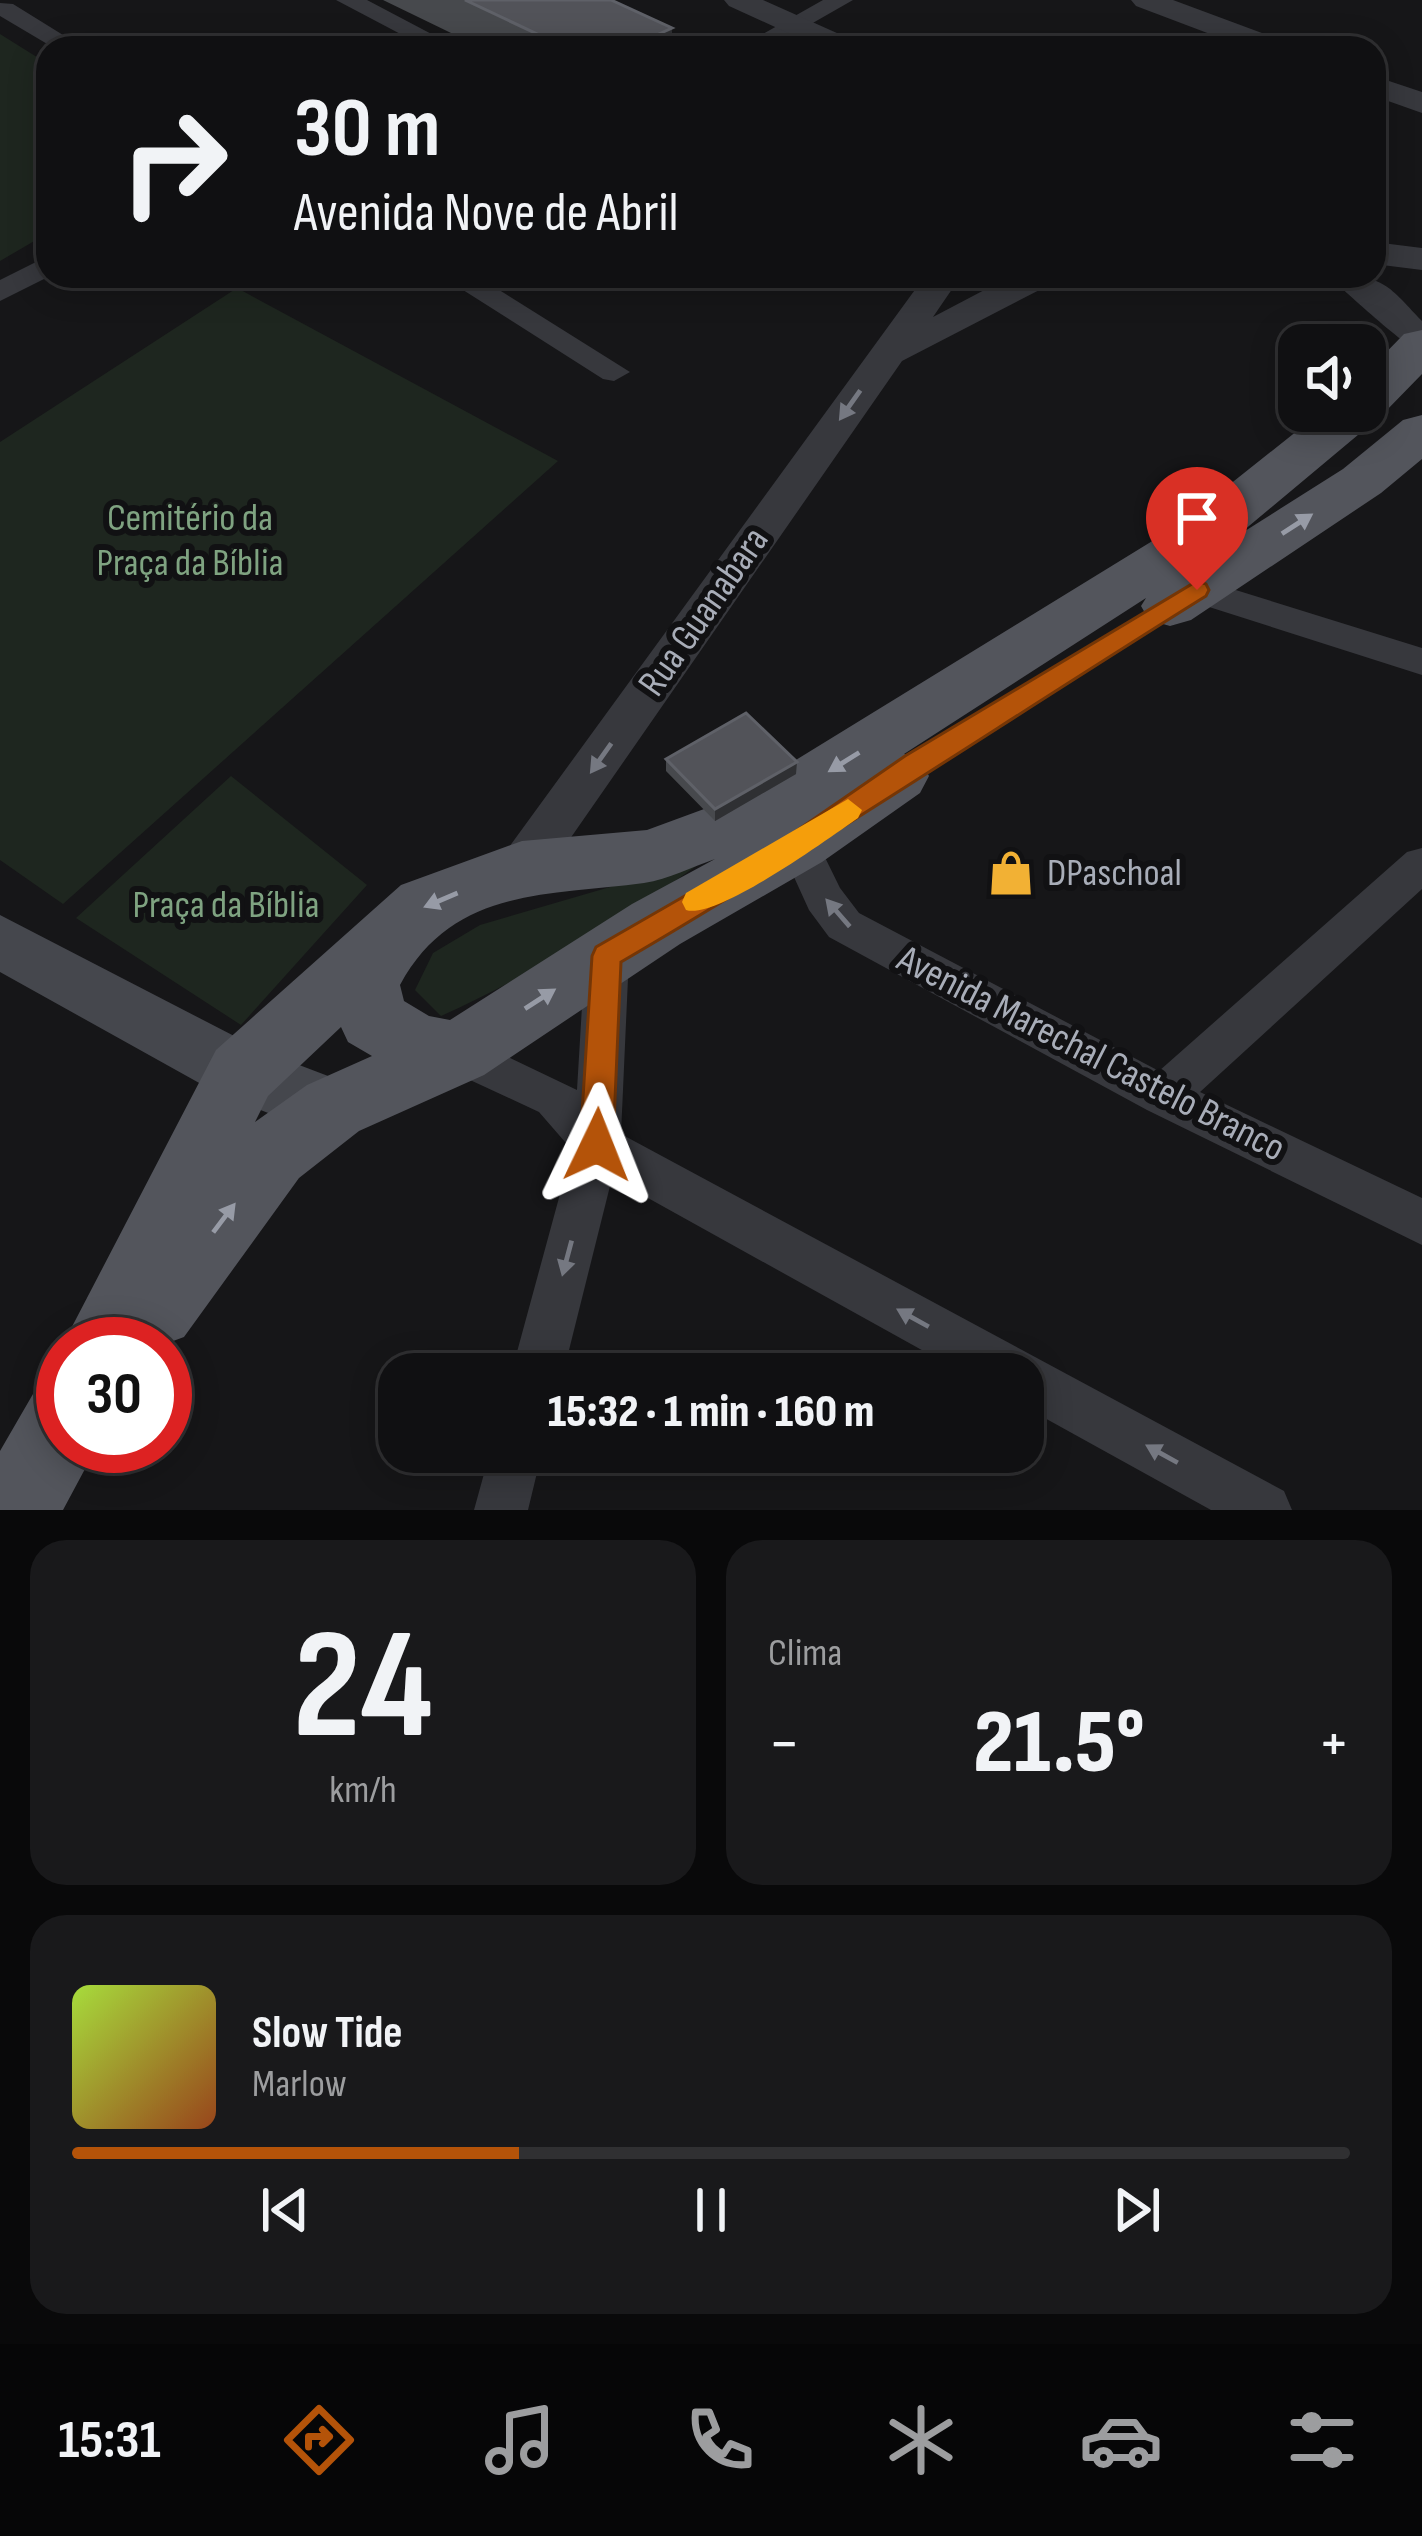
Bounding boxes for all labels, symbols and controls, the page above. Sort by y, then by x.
text: 30 m [294,79,440,180]
icon: right [96,84,252,240]
text: Avenida Nove de Abril [294,181,679,246]
map controls [1278,324,1386,432]
button: sound [1278,324,1386,432]
one-way arrow [839,389,863,421]
pin [1146,467,1248,590]
icon: arrive [1164,485,1230,551]
park label: Cemitério da Praça da Bíblia [97,495,283,587]
one-way arrow [1280,514,1313,536]
street label: Rua Guanabara [629,519,779,705]
one-way arrow [590,741,613,774]
one-way arrow [827,751,861,772]
shop icon: DPaschoal [986,848,1036,898]
place label: DPaschoal [1047,850,1182,897]
park label: Praça da Bíblia [133,882,319,929]
one-way arrow [423,891,459,910]
one-way arrow [825,898,851,928]
street label: Avenida Marechal Castelo Branco [888,935,1293,1172]
one-way arrow [523,989,556,1011]
position arrow [534,1082,660,1208]
one-way arrow [212,1202,236,1233]
one-way arrow [557,1240,576,1277]
one-way arrow [896,1308,931,1329]
speed limit sign: 30 [36,1317,192,1473]
text: 15:32 · 1 min · 160 m [548,1385,874,1440]
one-way arrow [1145,1444,1180,1465]
text: 24 [293,1595,433,1782]
text: Clima [768,1630,842,1677]
text: 21.5° [973,1690,1145,1798]
text: − [768,1705,800,1784]
text: + [1318,1705,1350,1784]
text: km/h [329,1767,397,1814]
text: Slow Tide [252,2006,403,2061]
text: Marlow [252,2061,347,2108]
icon: previous [252,2177,318,2243]
icon: pause [678,2177,744,2243]
icon: next [1104,2177,1170,2243]
icon: directions [277,2398,361,2482]
icon: music [478,2398,562,2482]
icon: phone [678,2398,762,2482]
icon: climate [879,2398,963,2482]
icon: car [1079,2398,1163,2482]
icon: filters [1280,2398,1364,2482]
text: 15:31 [58,2408,161,2473]

